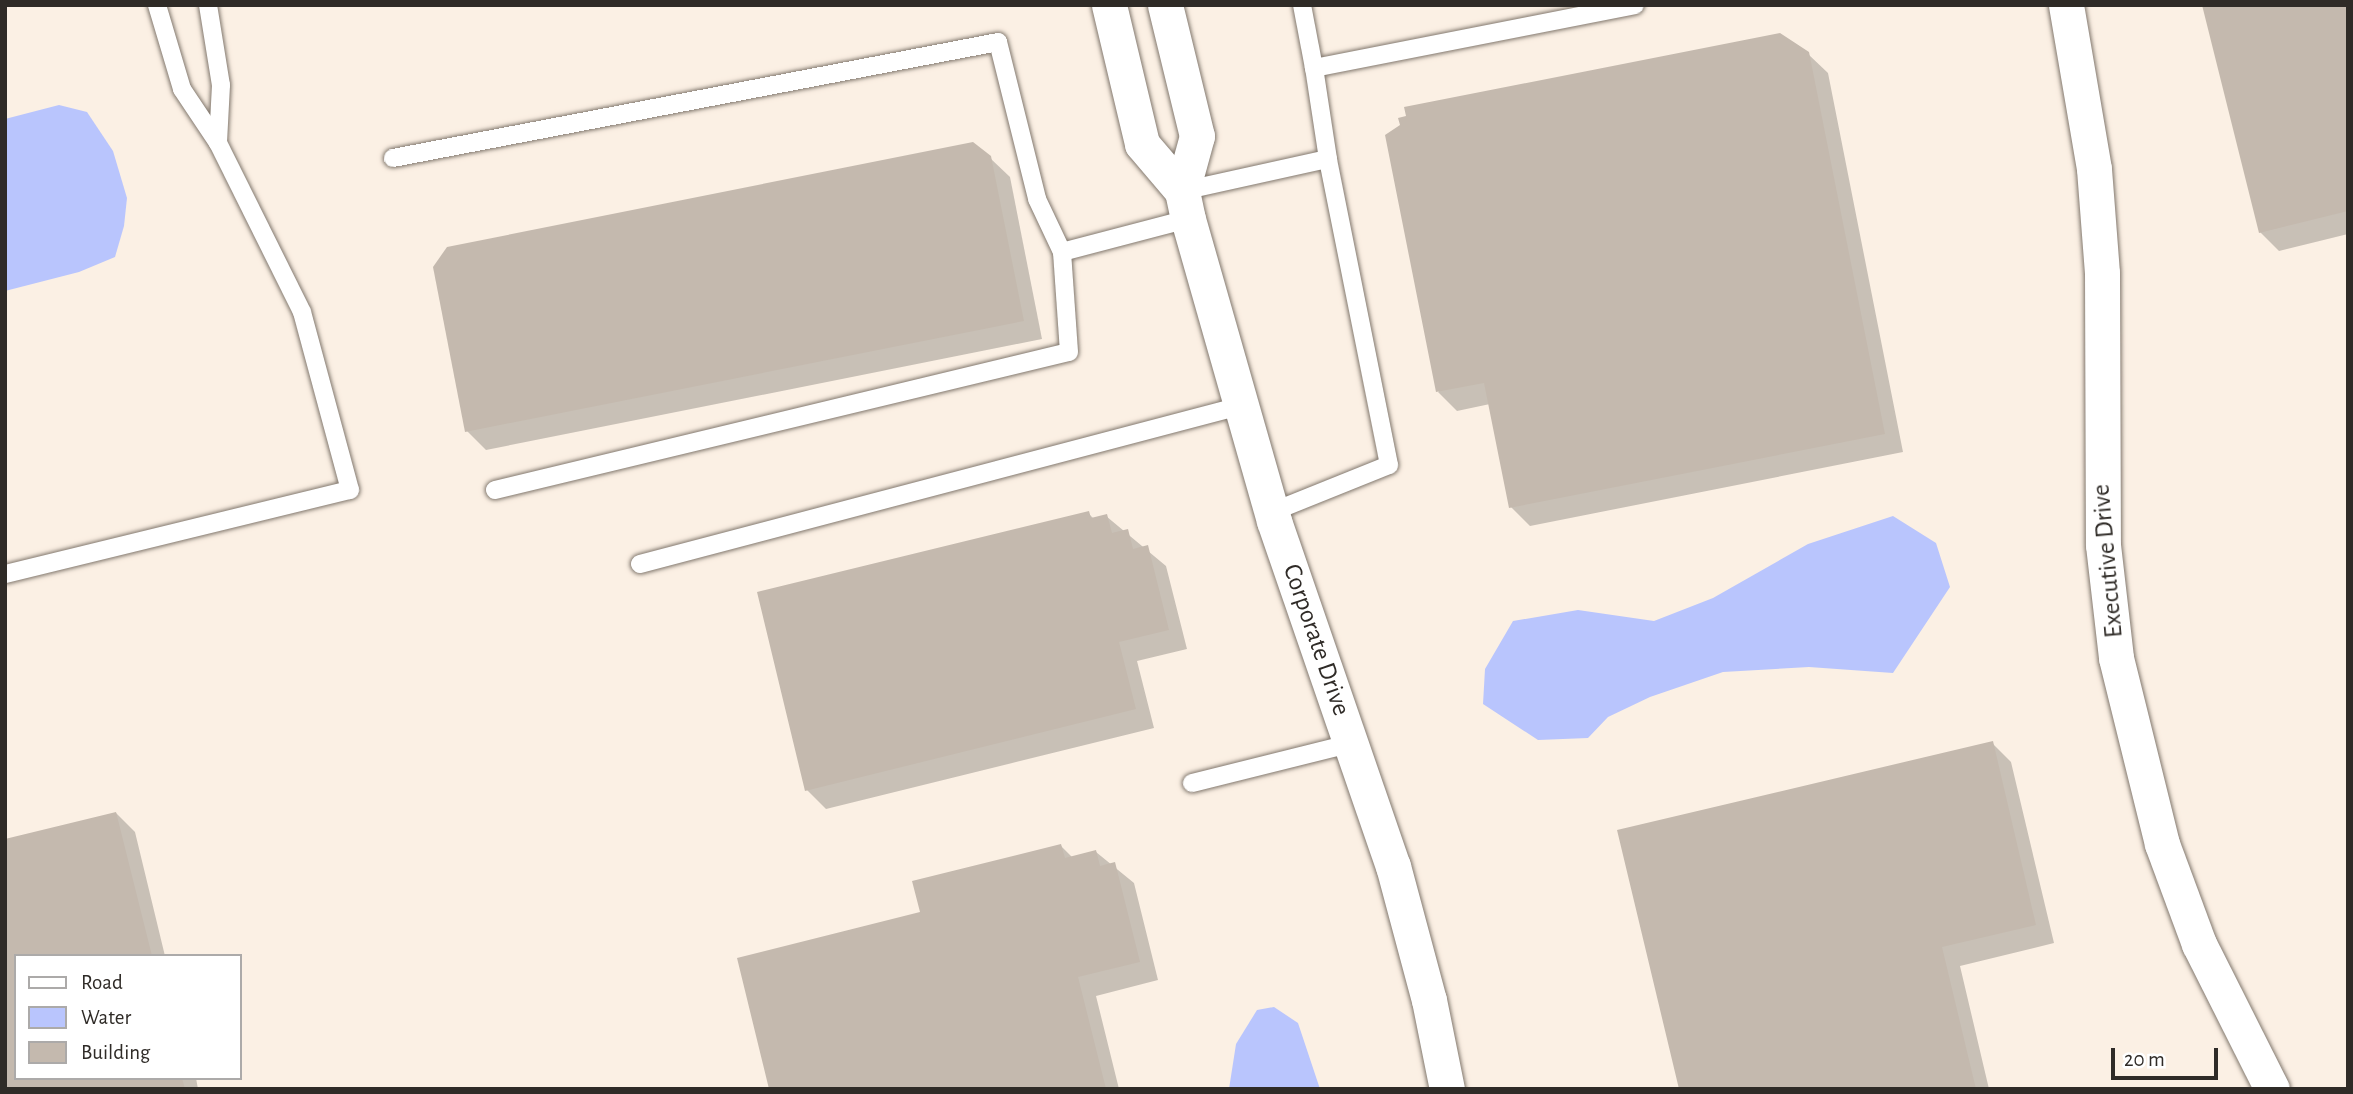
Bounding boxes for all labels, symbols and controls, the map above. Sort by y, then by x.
street label: Executive Drive [2086,483,2130,639]
street label: Corporate Drive [1276,560,1356,720]
legend [14,954,242,1080]
text: Road [81,972,123,993]
text: Water [81,1007,131,1028]
scale bar [2115,1034,2222,1078]
text: Building [81,1042,150,1063]
text: 20 m [2124,1049,2165,1070]

